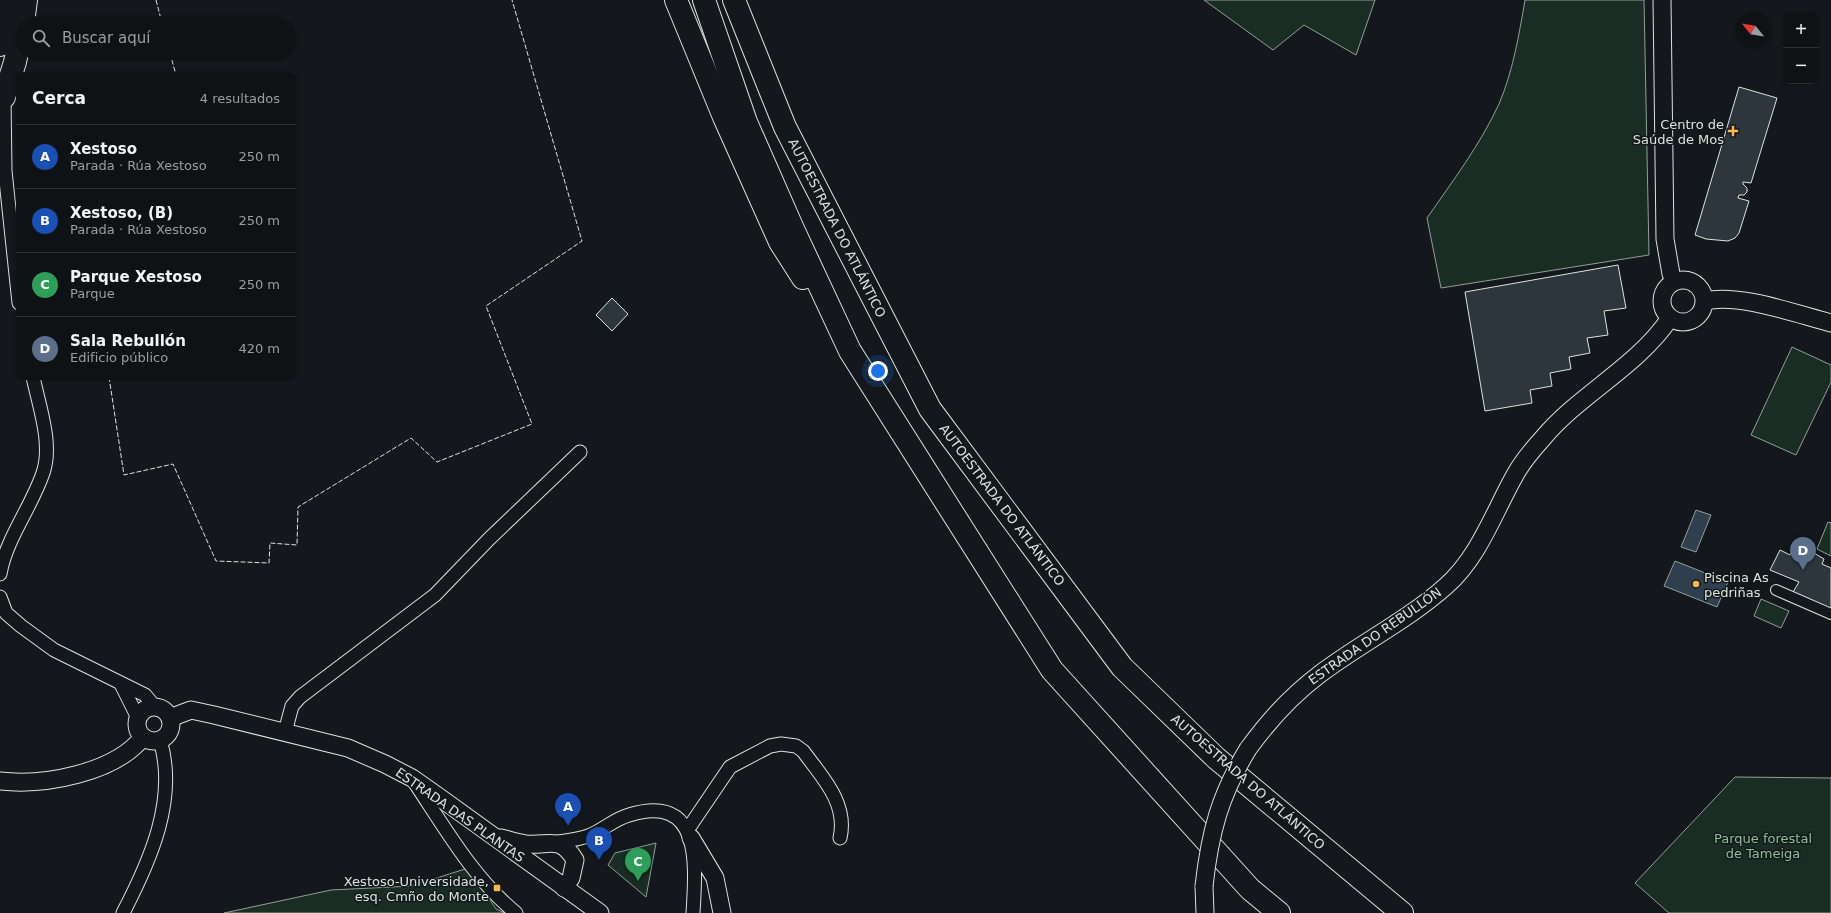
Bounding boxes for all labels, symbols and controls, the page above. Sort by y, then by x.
north arrow [1735,12,1771,48]
map controls [1783,12,1819,84]
button: + [1783,12,1819,48]
search box [16,16,296,60]
icon: search [30,27,52,49]
text: Buscar aquí [62,29,150,47]
button: − [1783,48,1819,84]
text: Cerca [32,88,86,108]
text: 4 resultados [200,91,280,106]
place label: Centro de Saúde de Mos [1633,117,1724,147]
marker: Centro de Saúde de Mos [1727,125,1739,137]
street label: AUTOESTRADA DO ATLÁNTICO [785,136,889,320]
text: Xestoso [70,140,137,158]
text: A [40,149,50,164]
text: 250 m [238,149,280,164]
text: Parada · Rúa Xestoso [70,158,207,173]
text: Xestoso, (B) [70,204,173,222]
text: B [40,213,50,228]
text: 250 m [238,213,280,228]
text: Parada · Rúa Xestoso [70,222,207,237]
text: Parque Xestoso [70,268,202,286]
text: C [40,277,50,292]
text: 250 m [238,277,280,292]
text: Parque [70,286,115,301]
text: Sala Rebullón [70,332,186,350]
text: D [40,341,50,356]
text: 420 m [238,341,280,356]
text: Edificio público [70,350,168,365]
your location [868,361,888,381]
street label: AUTOESTRADA DO ATLÁNTICO [936,421,1068,589]
pin: D [1790,537,1816,570]
place label: Piscina As pedriñas [1704,570,1769,600]
marker: Piscina As pedriñas [1691,579,1701,589]
street label: ESTRADA DO REBULLÓN [1306,584,1444,688]
street label: AUTOESTRADA DO ATLÁNTICO [1168,711,1328,853]
street label: ESTRADA DAS PLANTAS [393,765,527,865]
pin: A [555,793,581,826]
pin: B [586,827,612,860]
park label: Parque forestal de Tameiga [1714,831,1812,861]
pin: C [625,848,651,881]
place label: Xestoso-Universidade, esq. Cmño do Monte [344,874,489,904]
marker: Xestoso-Universidade, esq. Cmño do Monte [492,883,502,893]

